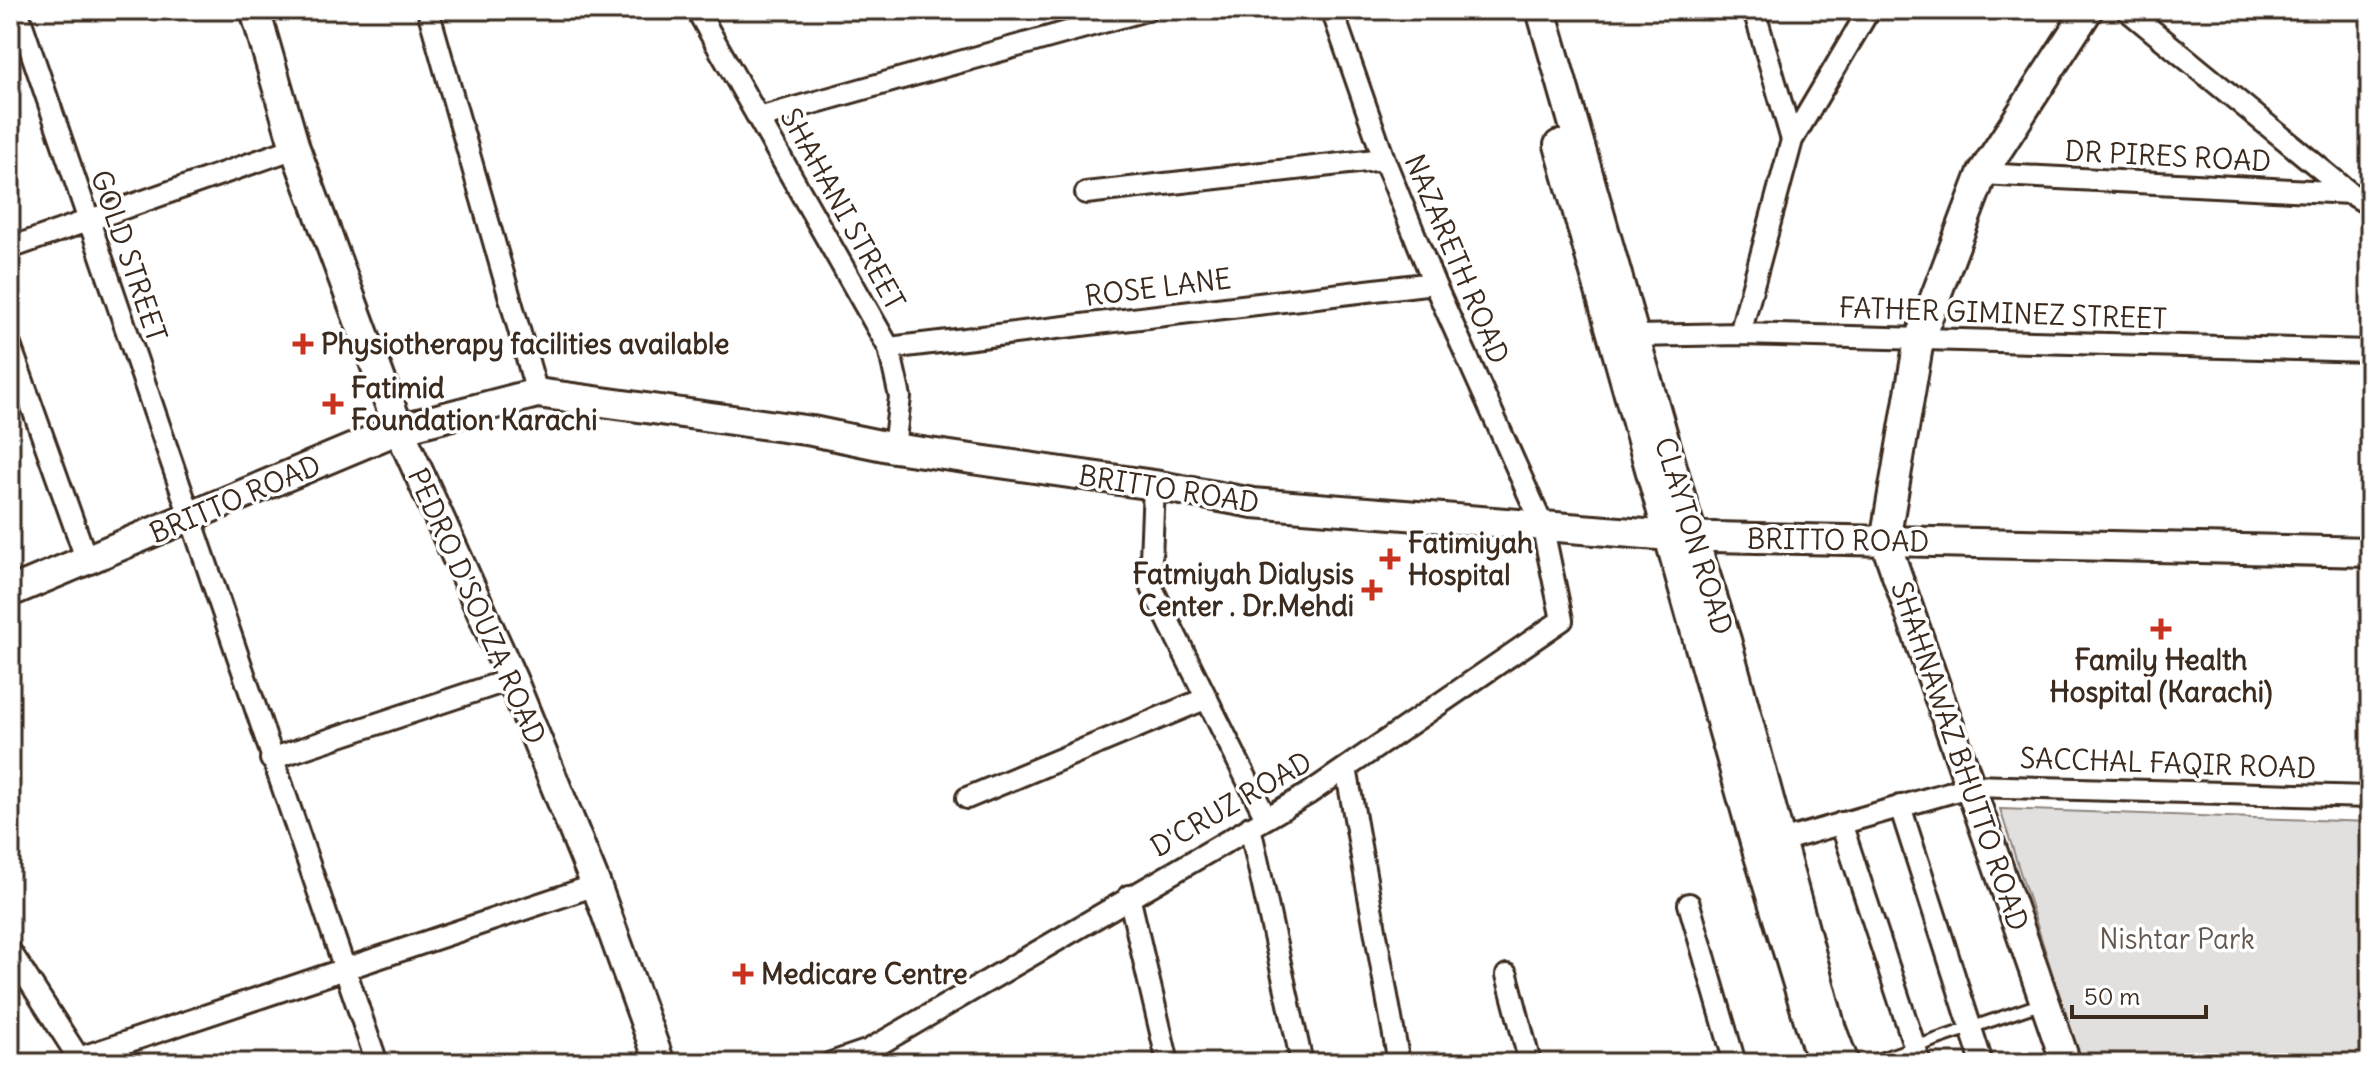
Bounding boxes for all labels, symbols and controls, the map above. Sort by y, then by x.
street label: SHAHANI STREET [773,102,913,316]
street label: DR PIRES ROAD [2064,133,2272,179]
street label: NAZARETH ROAD [1397,149,1517,369]
street label: GOLD STREET [83,165,175,347]
street label: ROSE LANE [1083,260,1233,314]
street label: FATHER GIMINEZ STREET [1838,289,2168,337]
place label: Physiotherapy facilities available [321,326,729,362]
marker: Physiotherapy facilities available [292,333,314,355]
place label: Fatimid Foundation Karachi [351,370,597,438]
marker: Fatimid Foundation Karachi [322,393,344,415]
street label: CLAYTON ROAD [1647,433,1741,639]
street label: BRITTO ROAD [144,447,326,551]
street label: BRITTO ROAD [1076,457,1262,521]
street label: PEDRO D'SOUZA ROAD [400,462,554,750]
street label: BRITTO ROAD [1747,520,1929,560]
place label: Fatimiyah Hospital [1408,525,1533,593]
marker: Fatimiyah Hospital [1379,548,1401,570]
place label: Fatmiyah Dialysis Center . Dr.Mehdi [1132,556,1354,624]
street label: SHAHNAWAZ BHUTTO ROAD [1883,577,2037,935]
marker: Fatmiyah Dialysis Center . Dr.Mehdi [1361,579,1383,601]
marker: Family Health Hospital (Karachi) [2150,618,2172,640]
place label: Family Health Hospital (Karachi) [2050,642,2272,710]
street label: SACCHAL FAQIR ROAD [2019,740,2317,786]
street label: D'CRUZ ROAD [1144,743,1318,865]
park label: Nishtar Park [2099,921,2255,957]
place label: Medicare Centre [761,956,968,992]
marker: Medicare Centre [732,963,754,985]
scale bar [2072,969,2206,1019]
text: 50 m [2084,981,2140,1011]

